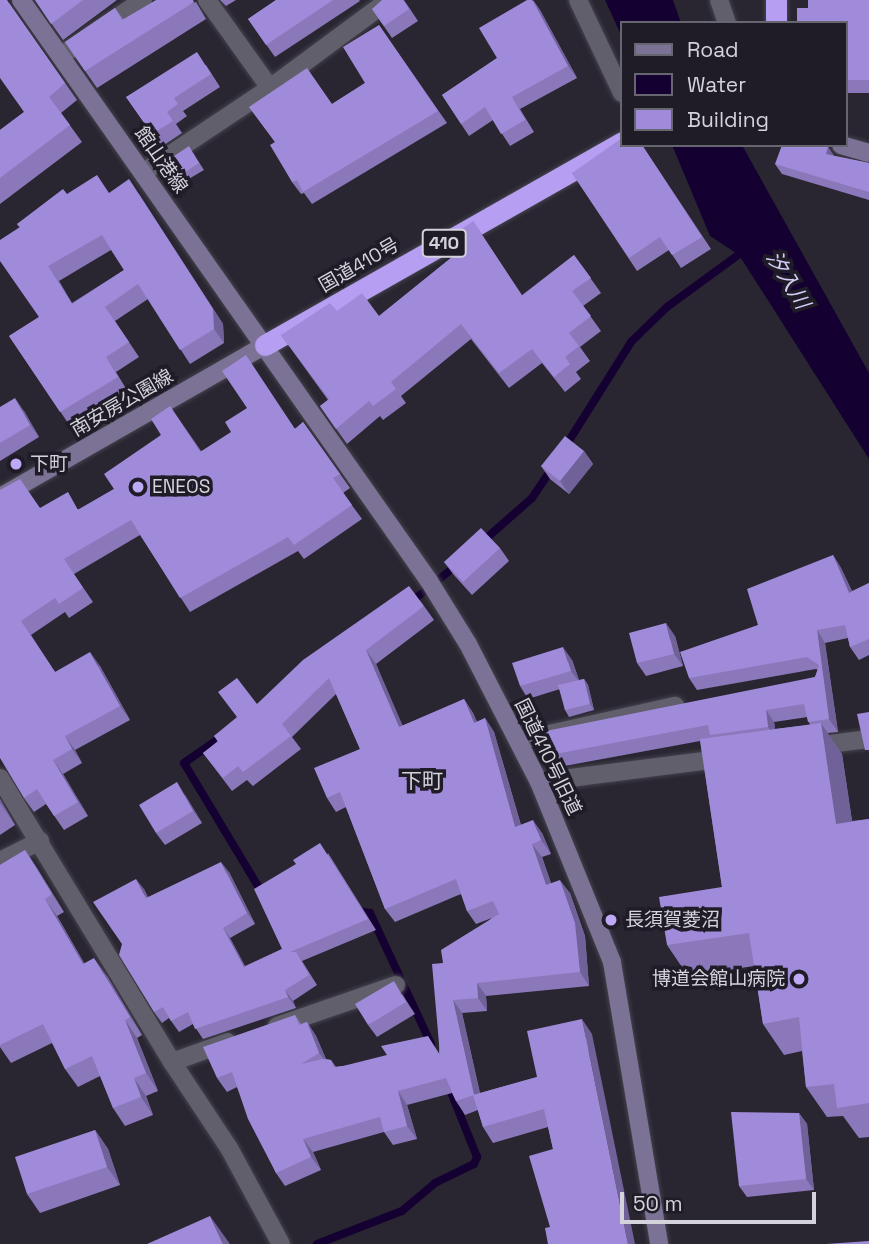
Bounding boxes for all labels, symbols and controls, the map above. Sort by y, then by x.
legend [620,21,848,147]
text: Road [687,36,739,63]
text: Water [687,71,746,98]
text: Building [687,106,769,133]
street label: 館山港線 [130,122,192,198]
road number: 410 [421,229,467,258]
street label: 国道410号 [315,233,403,297]
water label: 汐入川 [761,247,815,313]
street label: 南安房公園線 [67,365,177,441]
place label: 下町 [30,453,68,475]
marker: 下町 [8,456,24,472]
place label: ENEOS [152,476,210,498]
marker: ENEOS [130,479,146,495]
street label: 国道410号旧道 [510,695,586,819]
district label: 下町 [401,768,443,794]
place label: 長須賀菱沼 [625,909,720,931]
marker: 長須賀菱沼 [603,912,619,928]
place label: 博道会館山病院 [652,968,785,990]
marker: 博道会館山病院 [791,971,807,987]
scale bar [624,1178,820,1222]
text: 50 m [633,1190,683,1217]

